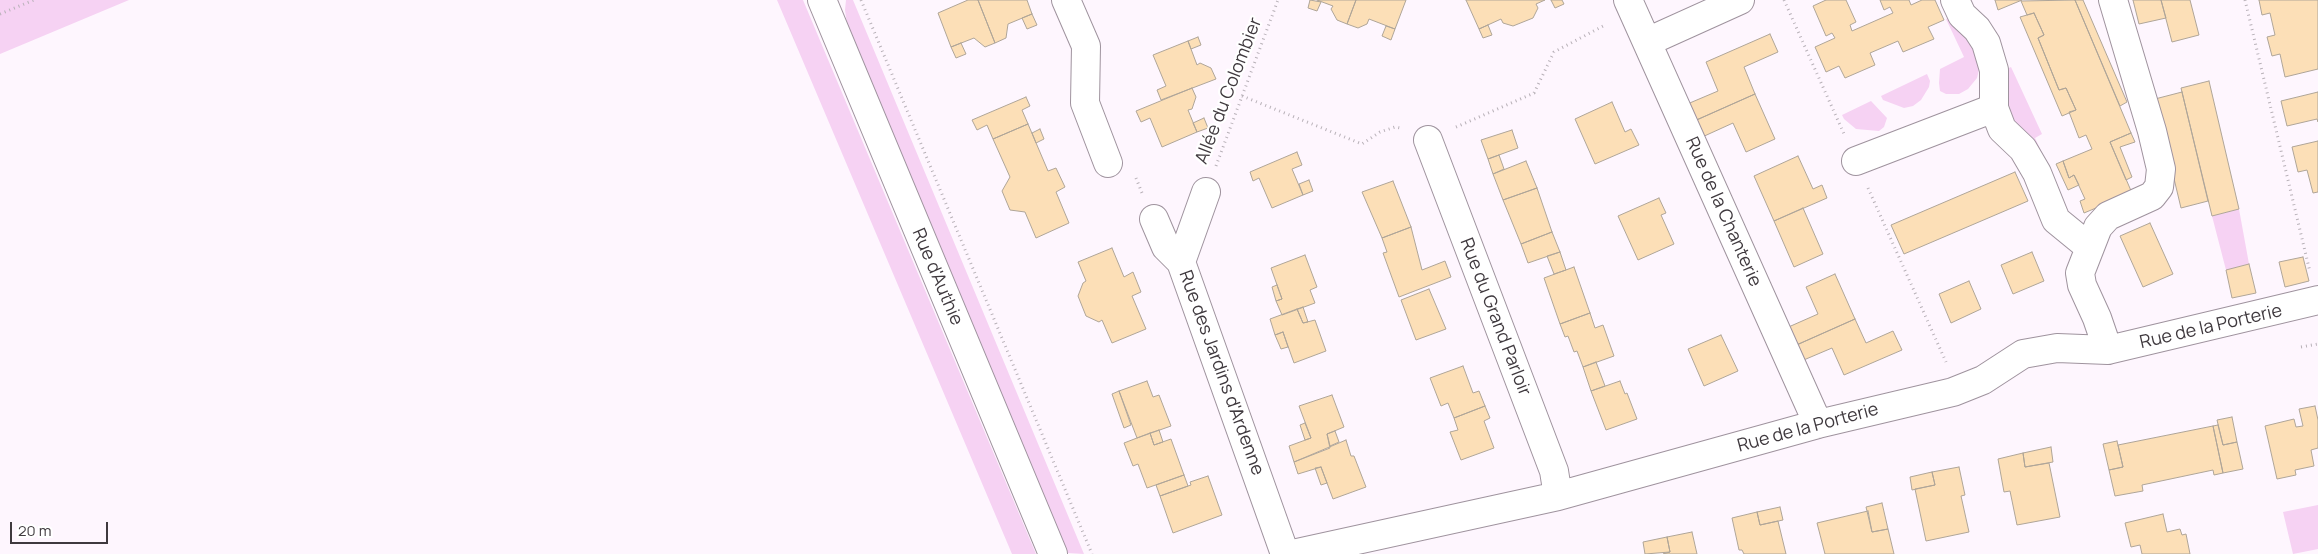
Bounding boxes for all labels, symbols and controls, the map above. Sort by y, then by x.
street label: Allée du Colombier [1191,15,1267,167]
street label: Rue de la Chanterie [1680,134,1766,290]
street label: Rue d'Authie [907,225,967,329]
street label: Rue du Grand Parloir [1455,235,1535,399]
street label: Rue des Jardins d'Ardenne [1174,268,1268,478]
street label: Rue de la Porterie [2138,300,2284,354]
street label: Rue de la Porterie [1735,399,1881,457]
scale bar [12,512,110,544]
text: 20 m [18,520,51,541]

